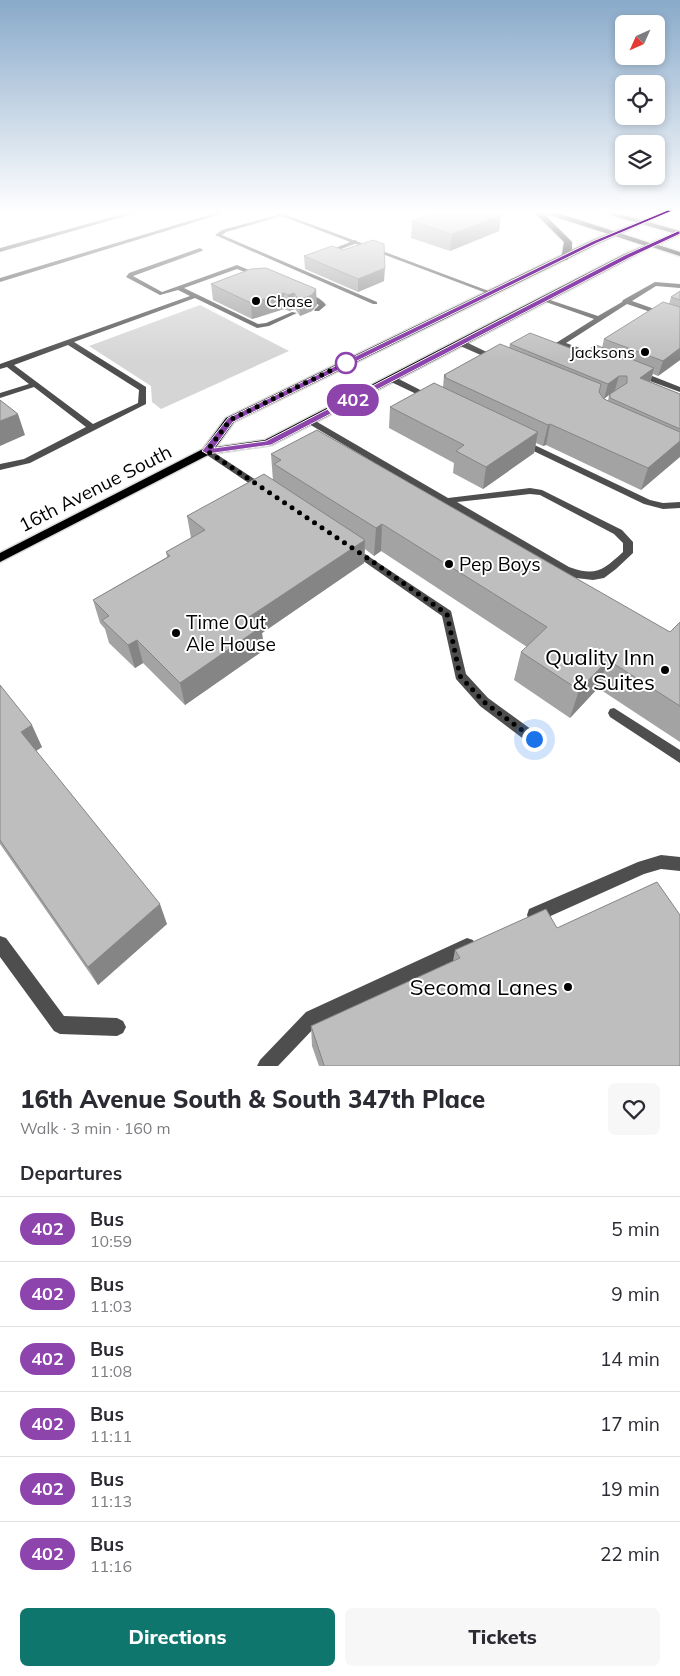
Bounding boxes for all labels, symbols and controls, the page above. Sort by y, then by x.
north arrow [615,15,665,65]
map controls [615,15,665,185]
button: locate [615,75,665,125]
button: layers [615,135,665,185]
place label: Chase [266,291,313,311]
marker: Chase [250,295,262,307]
place label: Jacksons [570,342,635,362]
marker: Jacksons [639,346,651,358]
unlabelled marker [335,352,357,374]
line badge: 402 [324,384,382,416]
text: 402 [337,388,369,411]
street label: 16th Avenue South [15,439,175,537]
place label: Pep Boys [459,552,541,576]
marker: Pep Boys [443,558,455,570]
place label: Time Out Ale House [186,610,276,656]
marker: Time Out Ale House [170,627,182,639]
place label: Quality Inn & Suites [545,643,655,696]
marker: Quality Inn & Suites [659,664,671,676]
your location [522,727,547,752]
place label: Secoma Lanes [410,973,558,1001]
marker: Secoma Lanes [562,981,574,993]
button: heart [608,1083,660,1135]
text: 16th Avenue South & South 347th Place [20,1084,485,1114]
text: Walk · 3 min · 160 m [20,1118,171,1138]
text: Departures [20,1161,122,1185]
text: Bus [90,1207,124,1231]
text: 402 [31,1217,64,1240]
text: 5 min [611,1217,660,1241]
text: 10:59 [90,1231,132,1251]
text: Bus [90,1272,124,1296]
text: 402 [31,1282,64,1305]
text: 9 min [611,1282,660,1306]
text: 11:03 [90,1296,132,1316]
text: Bus [90,1337,124,1361]
text: 402 [31,1347,64,1370]
text: 14 min [600,1347,660,1371]
text: 11:08 [90,1361,132,1381]
text: Bus [90,1402,124,1426]
text: 402 [31,1412,64,1435]
text: 17 min [600,1412,660,1436]
text: 11:11 [90,1426,132,1446]
text: Bus [90,1467,124,1491]
text: 402 [31,1477,64,1500]
text: 19 min [600,1477,660,1501]
text: 11:13 [90,1491,132,1511]
text: Bus [90,1532,124,1556]
text: 402 [31,1542,64,1565]
text: 22 min [600,1542,660,1566]
text: 11:16 [90,1556,132,1576]
button: Directions [20,1608,335,1666]
button: Tickets [345,1608,660,1666]

